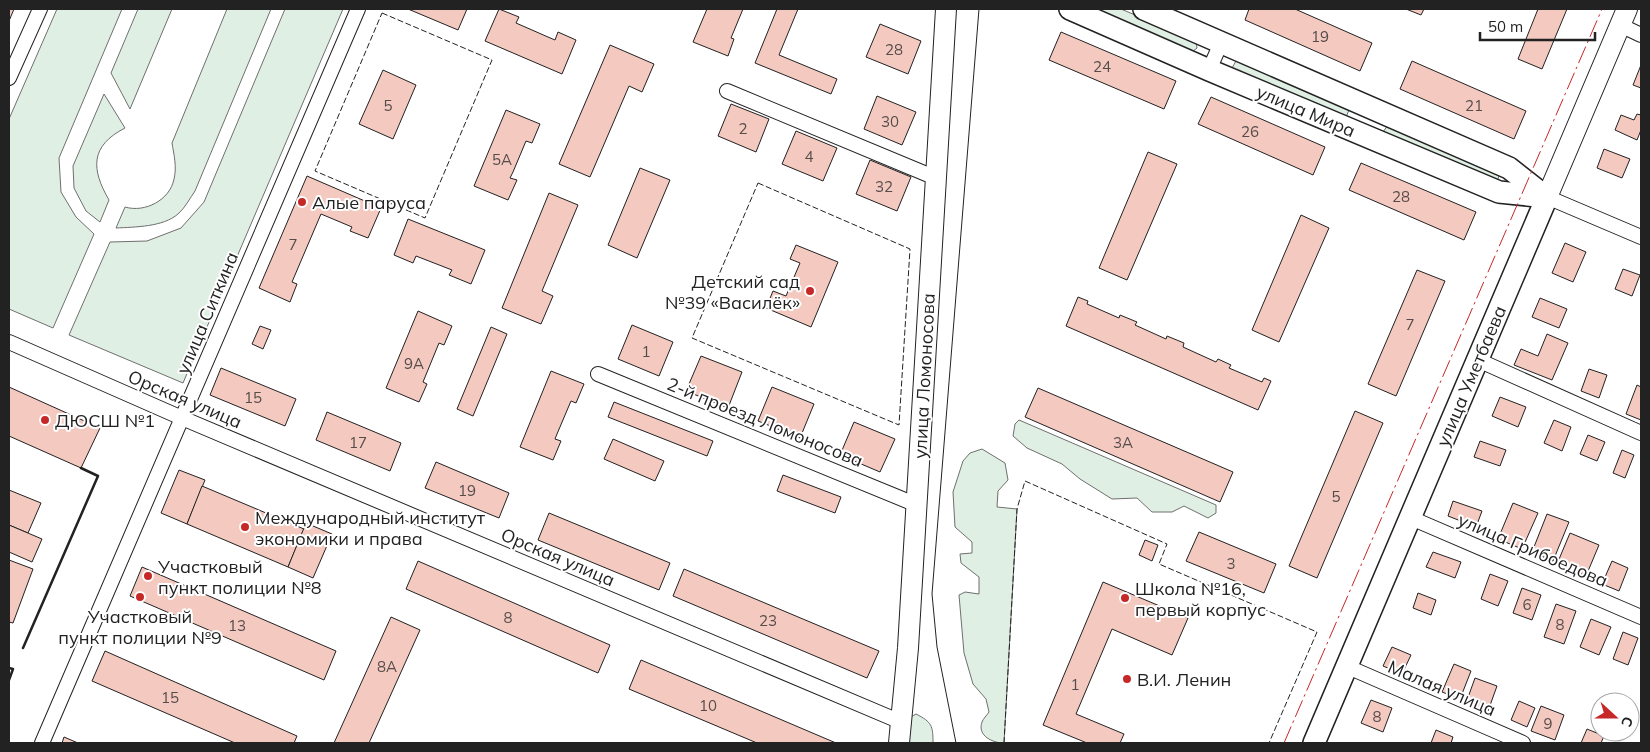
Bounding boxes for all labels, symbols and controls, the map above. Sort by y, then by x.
scale bar [1480,10,1595,42]
text: 50 m [1488,17,1523,36]
house number: 19 [1311,27,1329,46]
house number: 28 [885,40,903,59]
house number: 24 [1093,57,1111,76]
street label: улица Мира [1253,80,1359,142]
house number: 5 [383,96,393,115]
house number: 21 [1465,96,1483,115]
house number: 30 [881,112,899,131]
house number: 2 [738,119,748,138]
house number: 26 [1241,122,1259,141]
house number: 4 [804,147,814,166]
house number: 5А [492,150,512,169]
house number: 32 [875,177,893,196]
house number: 28 [1392,187,1410,206]
place label: Алые паруса [312,191,426,214]
marker: Алые паруса [296,196,308,208]
house number: 7 [288,235,298,254]
street label: улица Ситкина [171,248,243,378]
place label: Детский сад №39 «Василёк» [665,270,800,314]
marker: Детский сад №39 «Василёк» [804,285,816,297]
street label: улица Ломоносова [908,293,940,459]
street label: улица Уметбаева [1431,302,1511,450]
house number: 7 [1405,315,1415,334]
house number: 1 [641,342,651,361]
house number: 9А [404,354,424,373]
street label: Орская улица [125,365,245,433]
street label: 2-й проезд Ломоносова [664,372,866,472]
house number: 15 [244,388,262,407]
place label: ДЮСШ №1 [55,409,155,432]
marker: ДЮСШ №1 [39,414,51,426]
house number: 17 [349,433,367,452]
house number: 3А [1113,433,1133,452]
house number: 19 [458,481,476,500]
house number: 5 [1331,487,1341,506]
place label: Международный институт экономики и права [255,506,486,550]
street label: улица Грибоедова [1455,508,1611,592]
marker: Международный институт экономики и права [239,521,251,533]
street label: Орская улица [498,523,618,591]
house number: 3 [1226,554,1236,573]
place label: Участковый пункт полиции №8 [157,555,322,599]
marker: Участковый пункт полиции №8 [142,570,154,582]
place label: Школа №16, первый корпус [1135,577,1266,621]
marker: Участковый пункт полиции №9 [134,591,146,603]
marker: Школа №16, первый корпус [1119,592,1131,604]
house number: 6 [1522,595,1532,614]
place label: Участковый пункт полиции №9 [58,605,222,649]
house number: 8 [503,608,513,627]
house number: 23 [759,611,777,630]
house number: 8 [1555,615,1565,634]
house number: 13 [228,616,246,635]
street label: Малая улица [1385,655,1499,721]
house number: 8А [377,657,397,676]
place label: В.И. Ленин [1137,668,1231,691]
marker: В.И. Ленин [1121,673,1133,685]
house number: 1 [1070,675,1080,694]
house number: 15 [161,688,179,707]
north arrow [1590,692,1640,742]
house number: 10 [699,696,717,715]
house number: 8 [1372,707,1382,726]
house number: 9 [1543,714,1553,733]
text: С [1617,714,1637,729]

